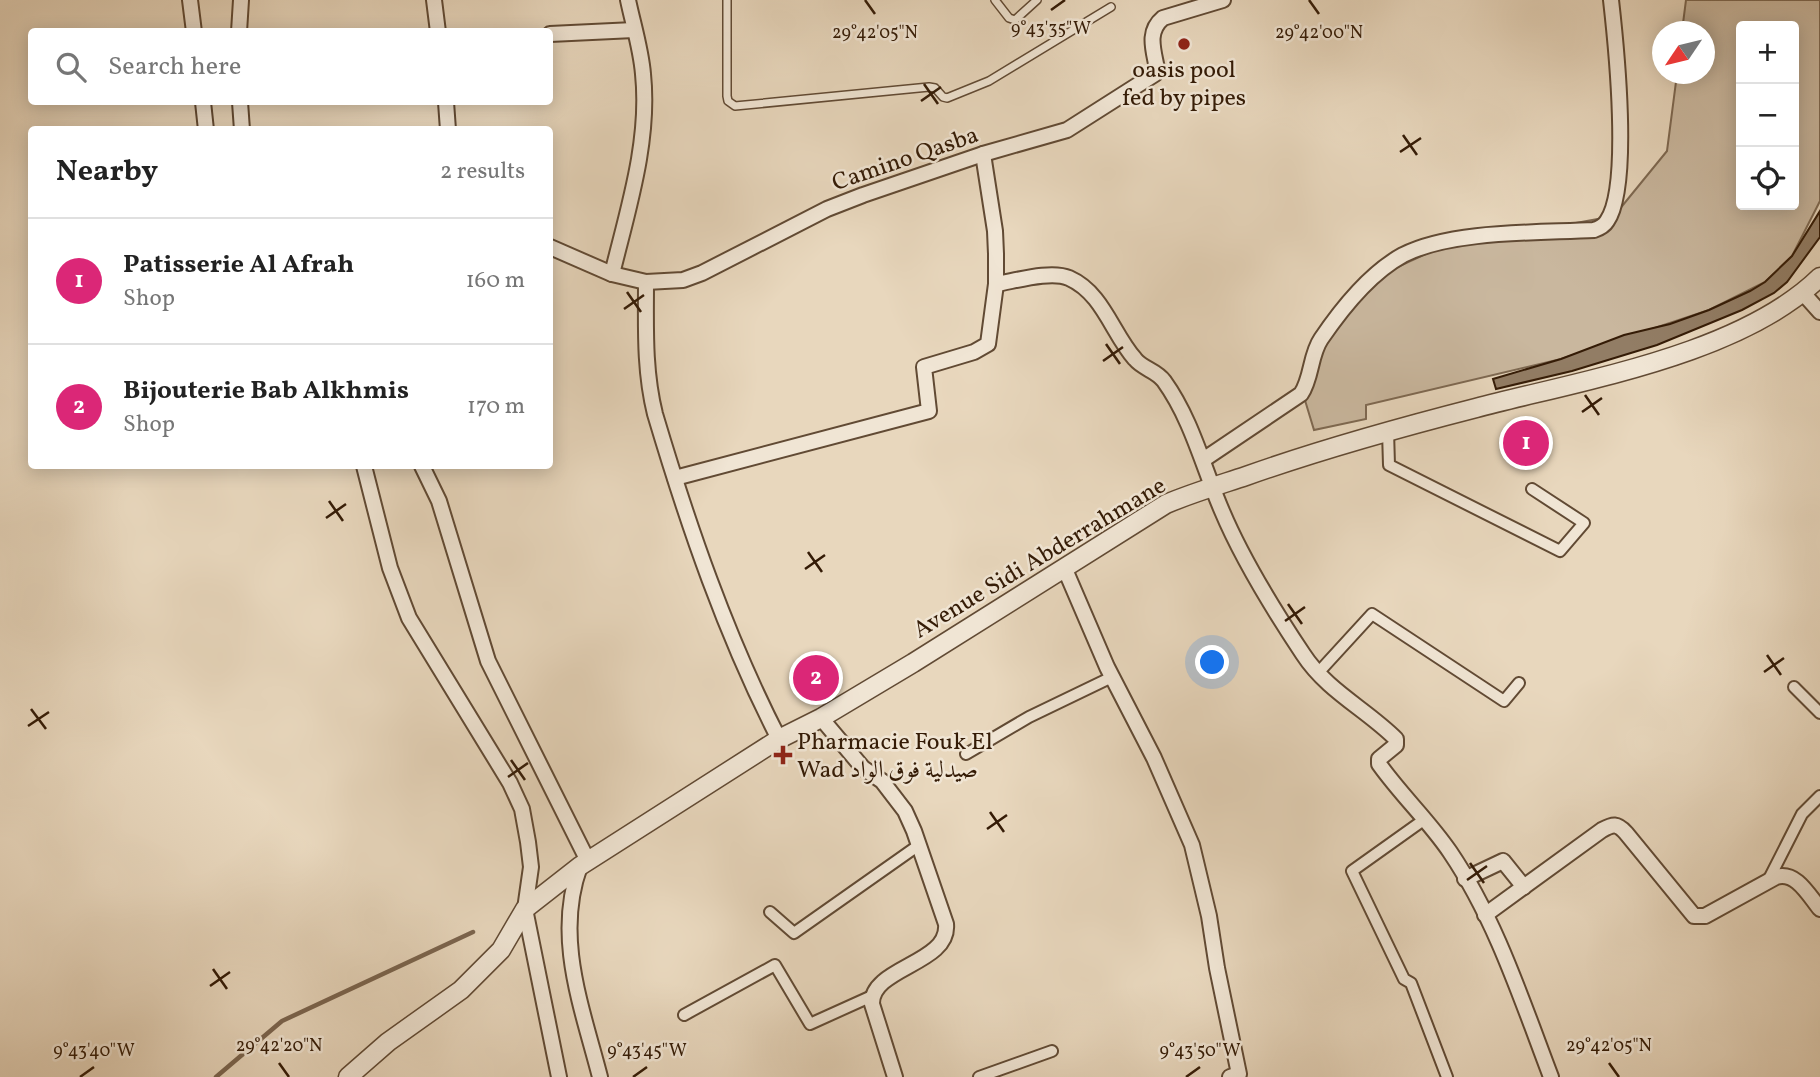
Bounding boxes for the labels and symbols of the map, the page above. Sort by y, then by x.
text: 9°43'35"W [1011,17,1091,42]
text: 29°42'05"N [832,21,918,46]
text: 29°42'00"N [1275,21,1363,46]
north arrow [1652,21,1715,84]
marker: oasis pool fed by pipes [1176,36,1192,52]
place label: oasis pool fed by pipes [1122,54,1246,116]
street label: Camino Qasba [828,119,983,201]
pin: 1 [1503,417,1549,469]
street label: Avenue Sidi Abderrahmane [907,470,1173,648]
your location [1195,645,1229,679]
pin: 2 [793,652,839,704]
place label: Pharmacie Fouk El Wad صيدلية فوق الواد [797,726,993,788]
marker: Pharmacie Fouk El Wad صيدلية فوق الواد [775,747,791,763]
text: 29°42'20"N [236,1034,322,1059]
text: 29°42'05"N [1566,1034,1652,1059]
text: 9°43'40"W [53,1039,135,1064]
text: 9°43'45"W [607,1039,687,1064]
text: 9°43'50"W [1160,1039,1240,1064]

